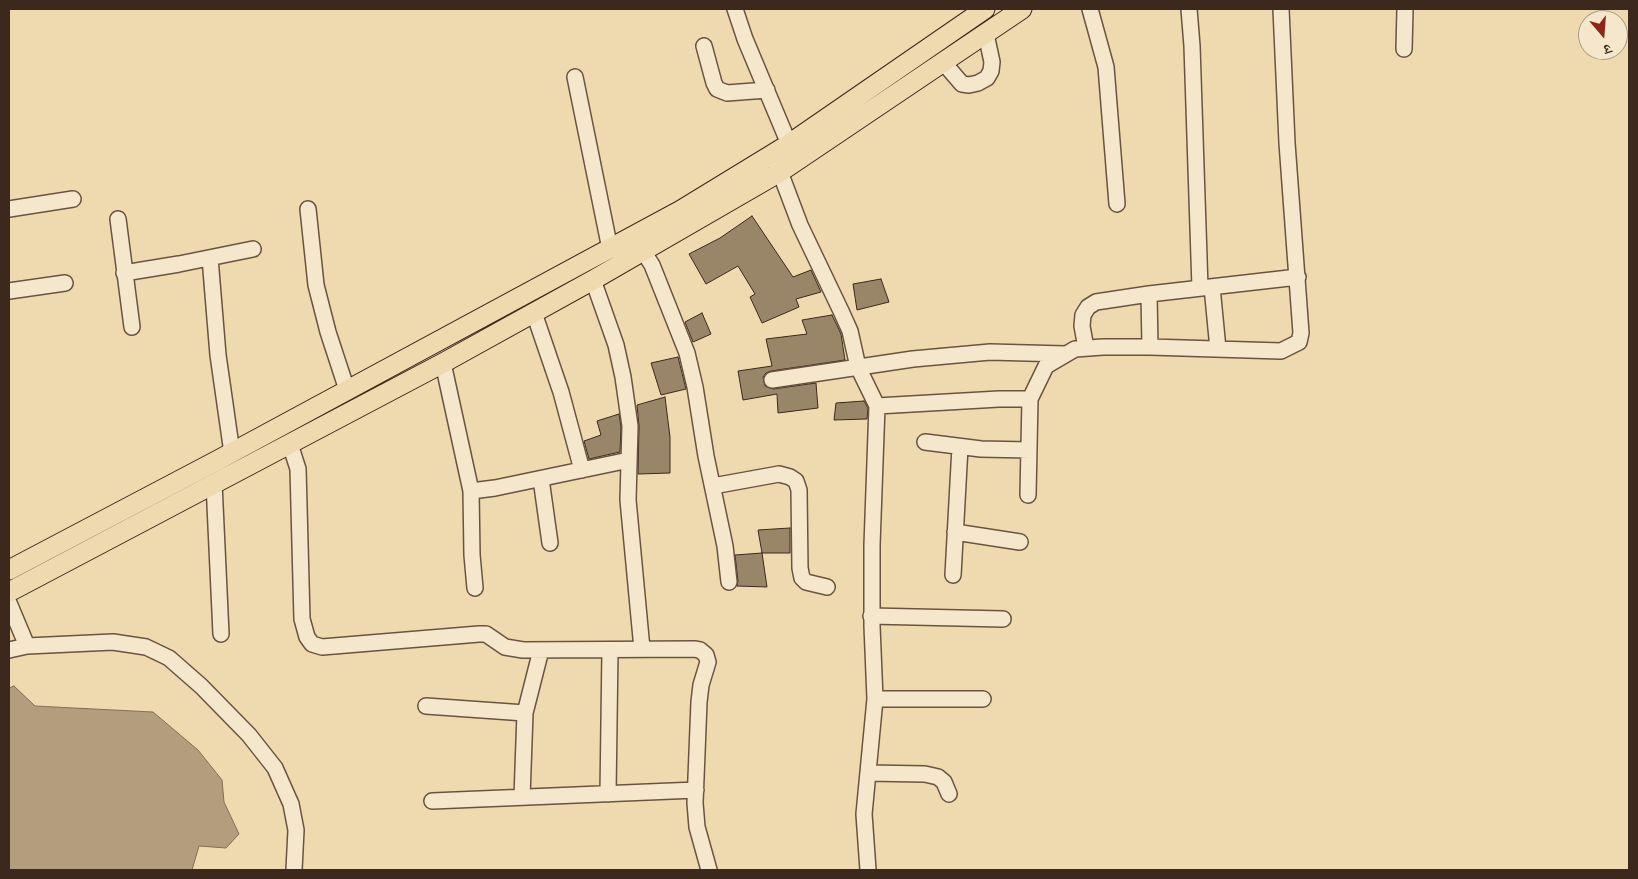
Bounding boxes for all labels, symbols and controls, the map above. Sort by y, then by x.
north arrow [1578,10,1628,60]
text: उ [1601,40,1614,58]

